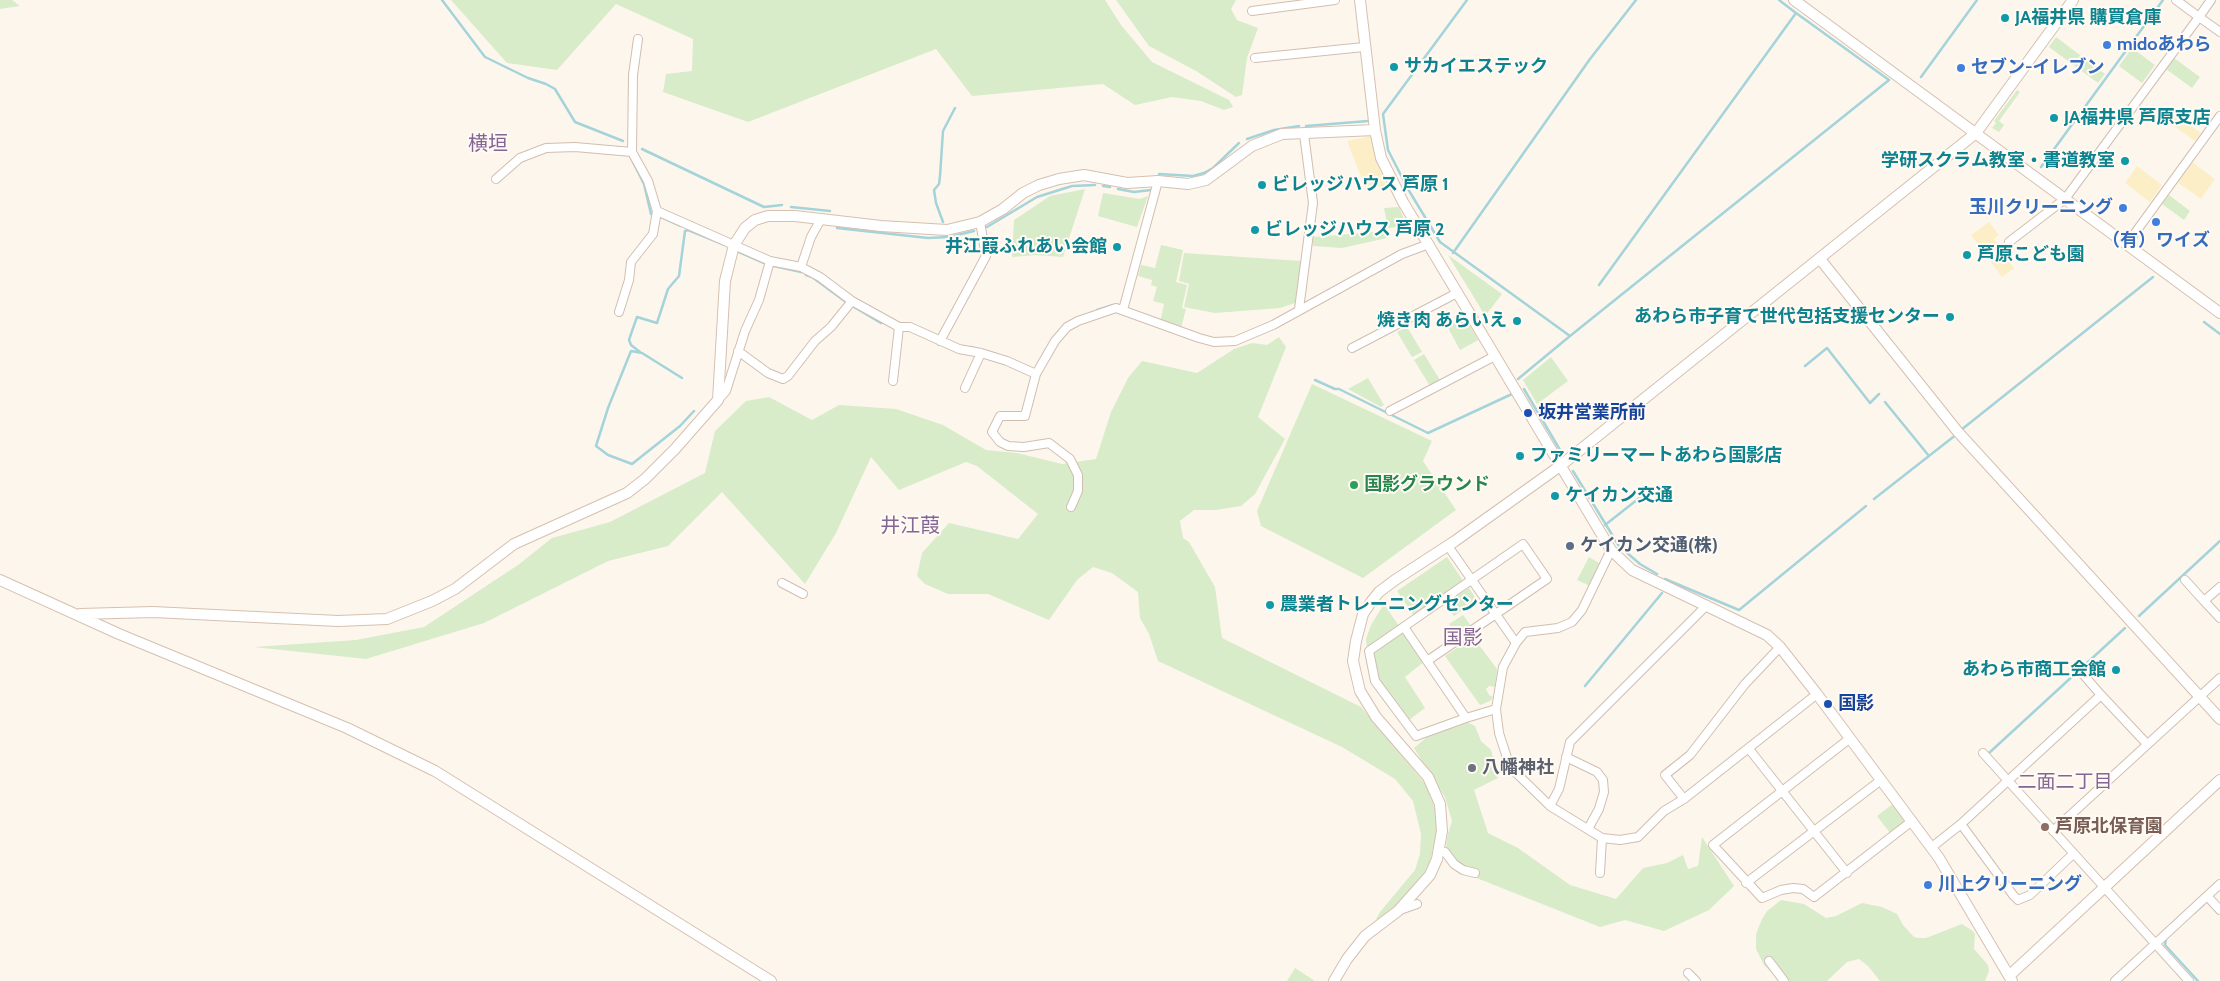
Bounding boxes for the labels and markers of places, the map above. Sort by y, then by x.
place label: JA福井県 購買倉庫 [2015,7,2161,29]
marker: JA福井県 購買倉庫 [1999,12,2011,24]
place label: midoあわら [2117,34,2211,56]
marker: midoあわら [2101,39,2113,51]
place label: サカイエステック [1404,56,1548,78]
place label: セブン-イレブン [1971,57,2105,79]
marker: サカイエステック [1388,61,1400,73]
marker: セブン-イレブン [1955,62,1967,74]
place label: JA福井県 芦原支店 [2064,107,2210,129]
marker: JA福井県 芦原支店 [2048,112,2060,124]
place label: 学研スクラム教室・書道教室 [1881,150,2115,172]
marker: 学研スクラム教室・書道教室 [2119,155,2131,167]
place label: ビレッジハウス 芦原 1 [1272,174,1449,196]
marker: ビレッジハウス 芦原 1 [1256,179,1268,191]
place label: 玉川クリーニング [1969,197,2113,219]
marker: 玉川クリーニング [2117,202,2129,214]
marker: （有）ワイズ [2150,216,2162,228]
place label: ビレッジハウス 芦原 2 [1265,219,1445,241]
marker: ビレッジハウス 芦原 2 [1249,224,1261,236]
place label: （有）ワイズ [2102,230,2210,252]
place label: 井江葭ふれあい会館 [945,236,1107,258]
marker: 井江葭ふれあい会館 [1111,241,1123,253]
place label: 芦原こども園 [1977,244,2085,266]
marker: 芦原こども園 [1961,249,1973,261]
place label: あわら市子育て世代包括支援センター [1634,306,1940,328]
place label: 焼き肉 あらいえ [1377,310,1507,332]
marker: あわら市子育て世代包括支援センター [1944,311,1956,323]
marker: 焼き肉 あらいえ [1511,315,1523,327]
place label: 坂井営業所前 [1538,402,1646,424]
marker: 坂井営業所前 [1522,407,1534,419]
place label: ファミリーマートあわら国影店 [1530,445,1782,467]
marker: ファミリーマートあわら国影店 [1514,450,1526,462]
place label: 国影グラウンド [1364,474,1490,496]
marker: 国影グラウンド [1348,479,1360,491]
place label: ケイカン交通 [1565,485,1673,507]
marker: ケイカン交通 [1549,490,1561,502]
place label: ケイカン交通(株) [1580,535,1718,557]
marker: ケイカン交通(株) [1564,540,1576,552]
place label: 農業者トレーニングセンター [1280,594,1514,616]
marker: 農業者トレーニングセンター [1264,599,1276,611]
place label: あわら市商工会館 [1962,659,2106,681]
marker: あわら市商工会館 [2110,664,2122,676]
place label: 国影 [1838,693,1874,715]
marker: 国影 [1822,698,1834,710]
place label: 八幡神社 [1482,757,1554,779]
marker: 八幡神社 [1466,762,1478,774]
place label: 芦原北保育園 [2055,816,2163,838]
marker: 芦原北保育園 [2039,821,2051,833]
place label: 川上クリーニング [1938,874,2082,896]
marker: 川上クリーニング [1922,879,1934,891]

